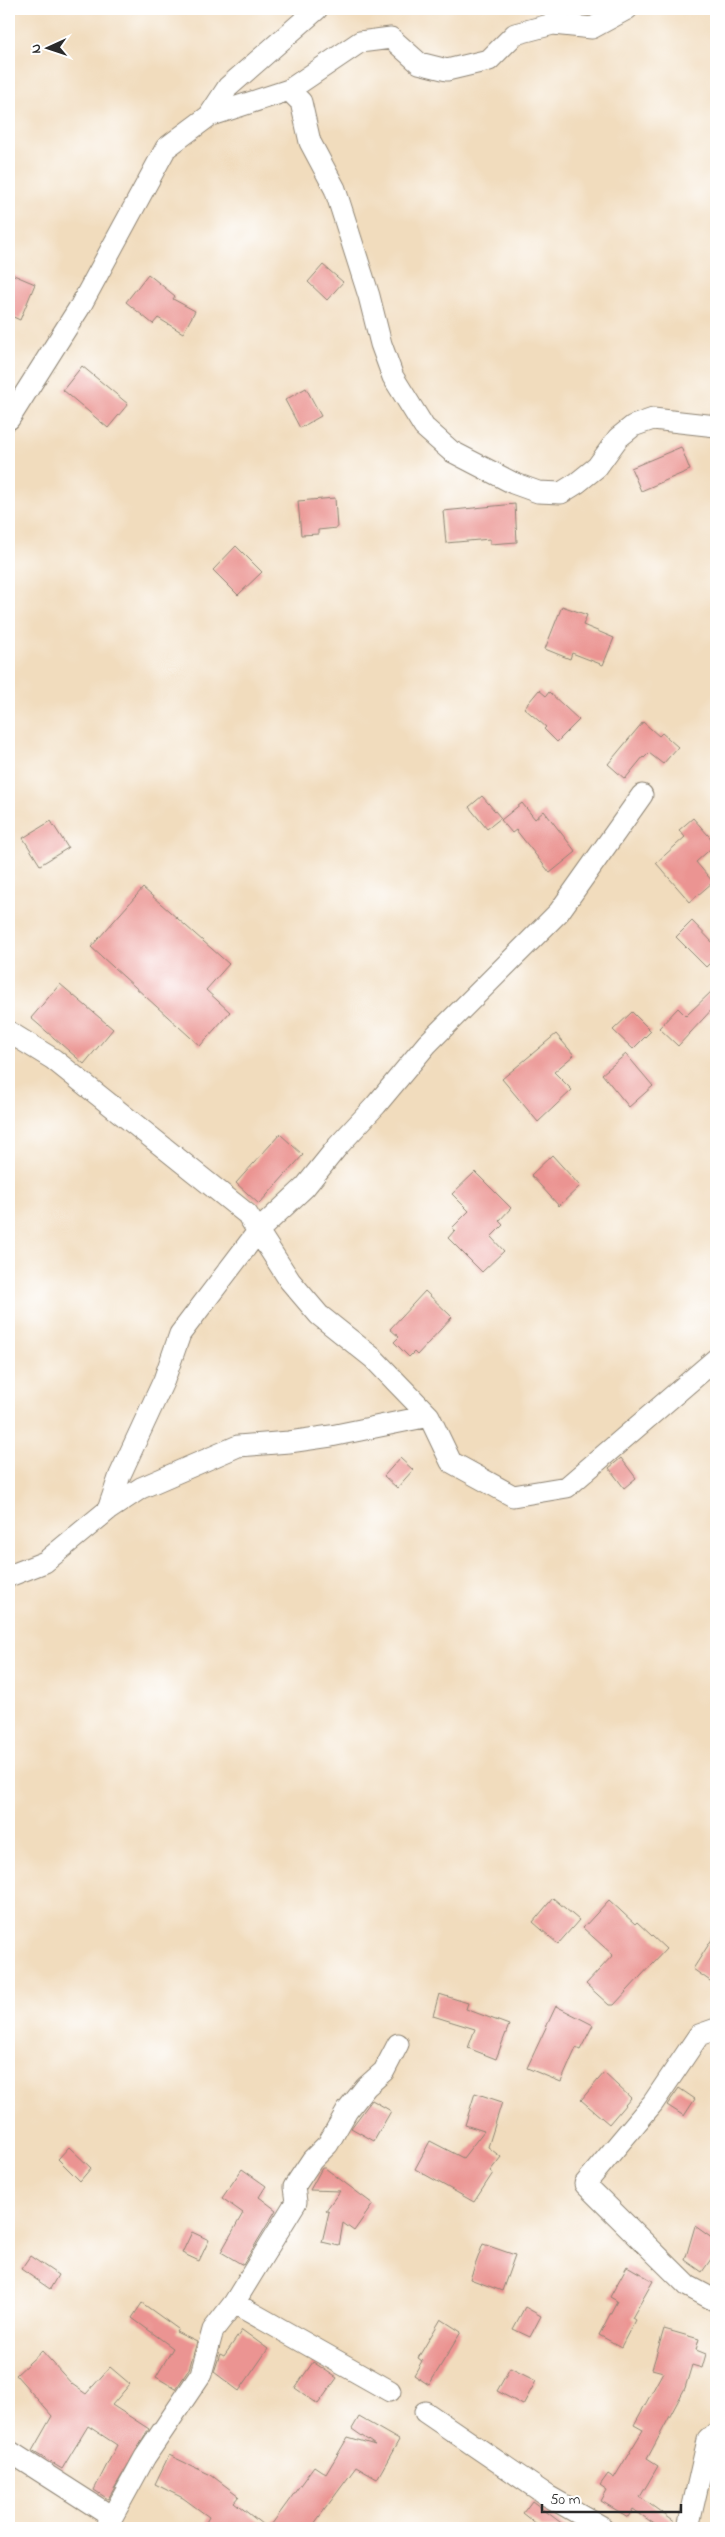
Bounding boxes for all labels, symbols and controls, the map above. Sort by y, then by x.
north arrow [22,22,72,72]
text: N [26,43,47,54]
scale bar [542,2482,681,2514]
text: 50 m [550,2489,581,2511]

